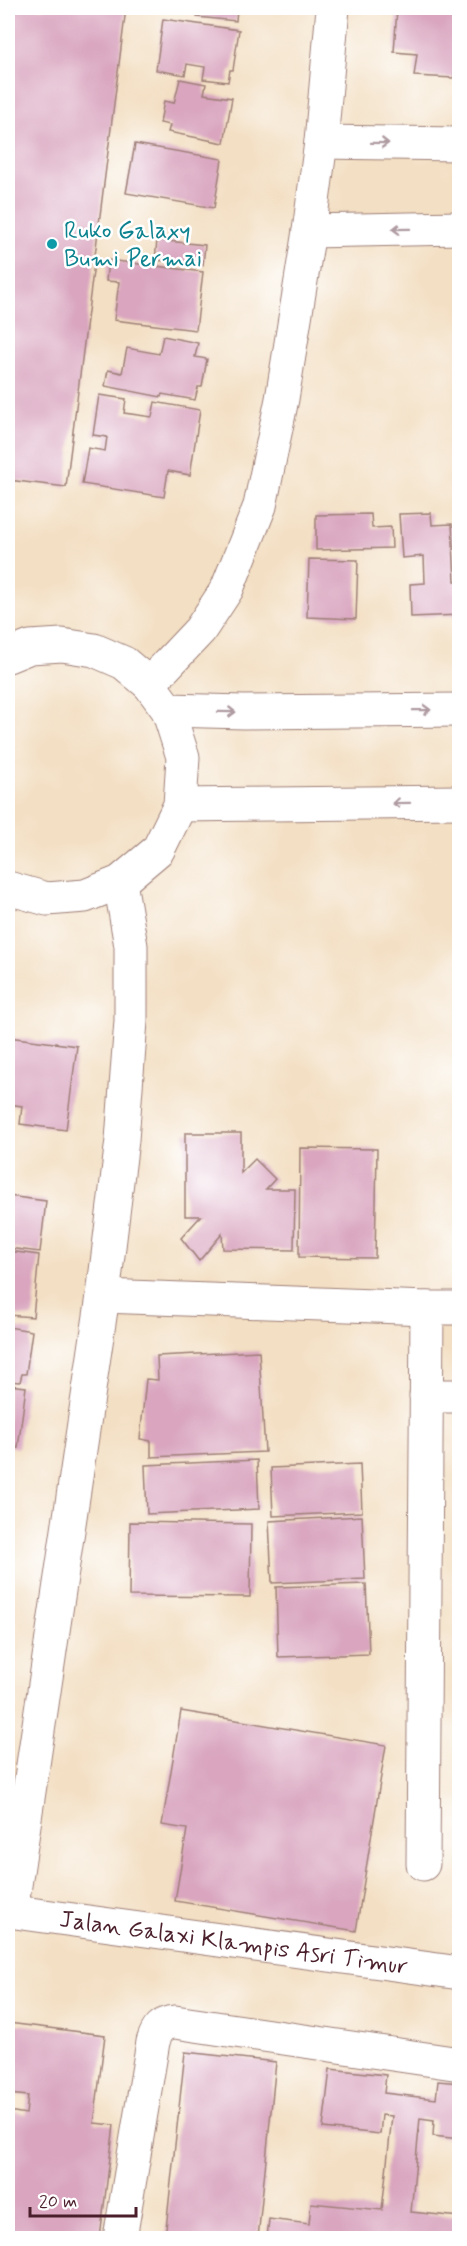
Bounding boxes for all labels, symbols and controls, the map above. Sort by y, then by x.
one-way arrow [369,137,389,149]
place label: Ruko Galaxy Bumi Permai [64,216,202,275]
one-way arrow [392,224,412,235]
marker: Ruko Galaxy Bumi Permai [45,237,59,251]
one-way arrow [411,704,431,716]
one-way arrow [216,706,236,717]
one-way arrow [392,797,412,809]
street label: Jalan Galaxi Klampis Asri Timur [57,1904,410,1983]
scale bar [30,2180,136,2218]
text: 20 m [39,2190,77,2214]

